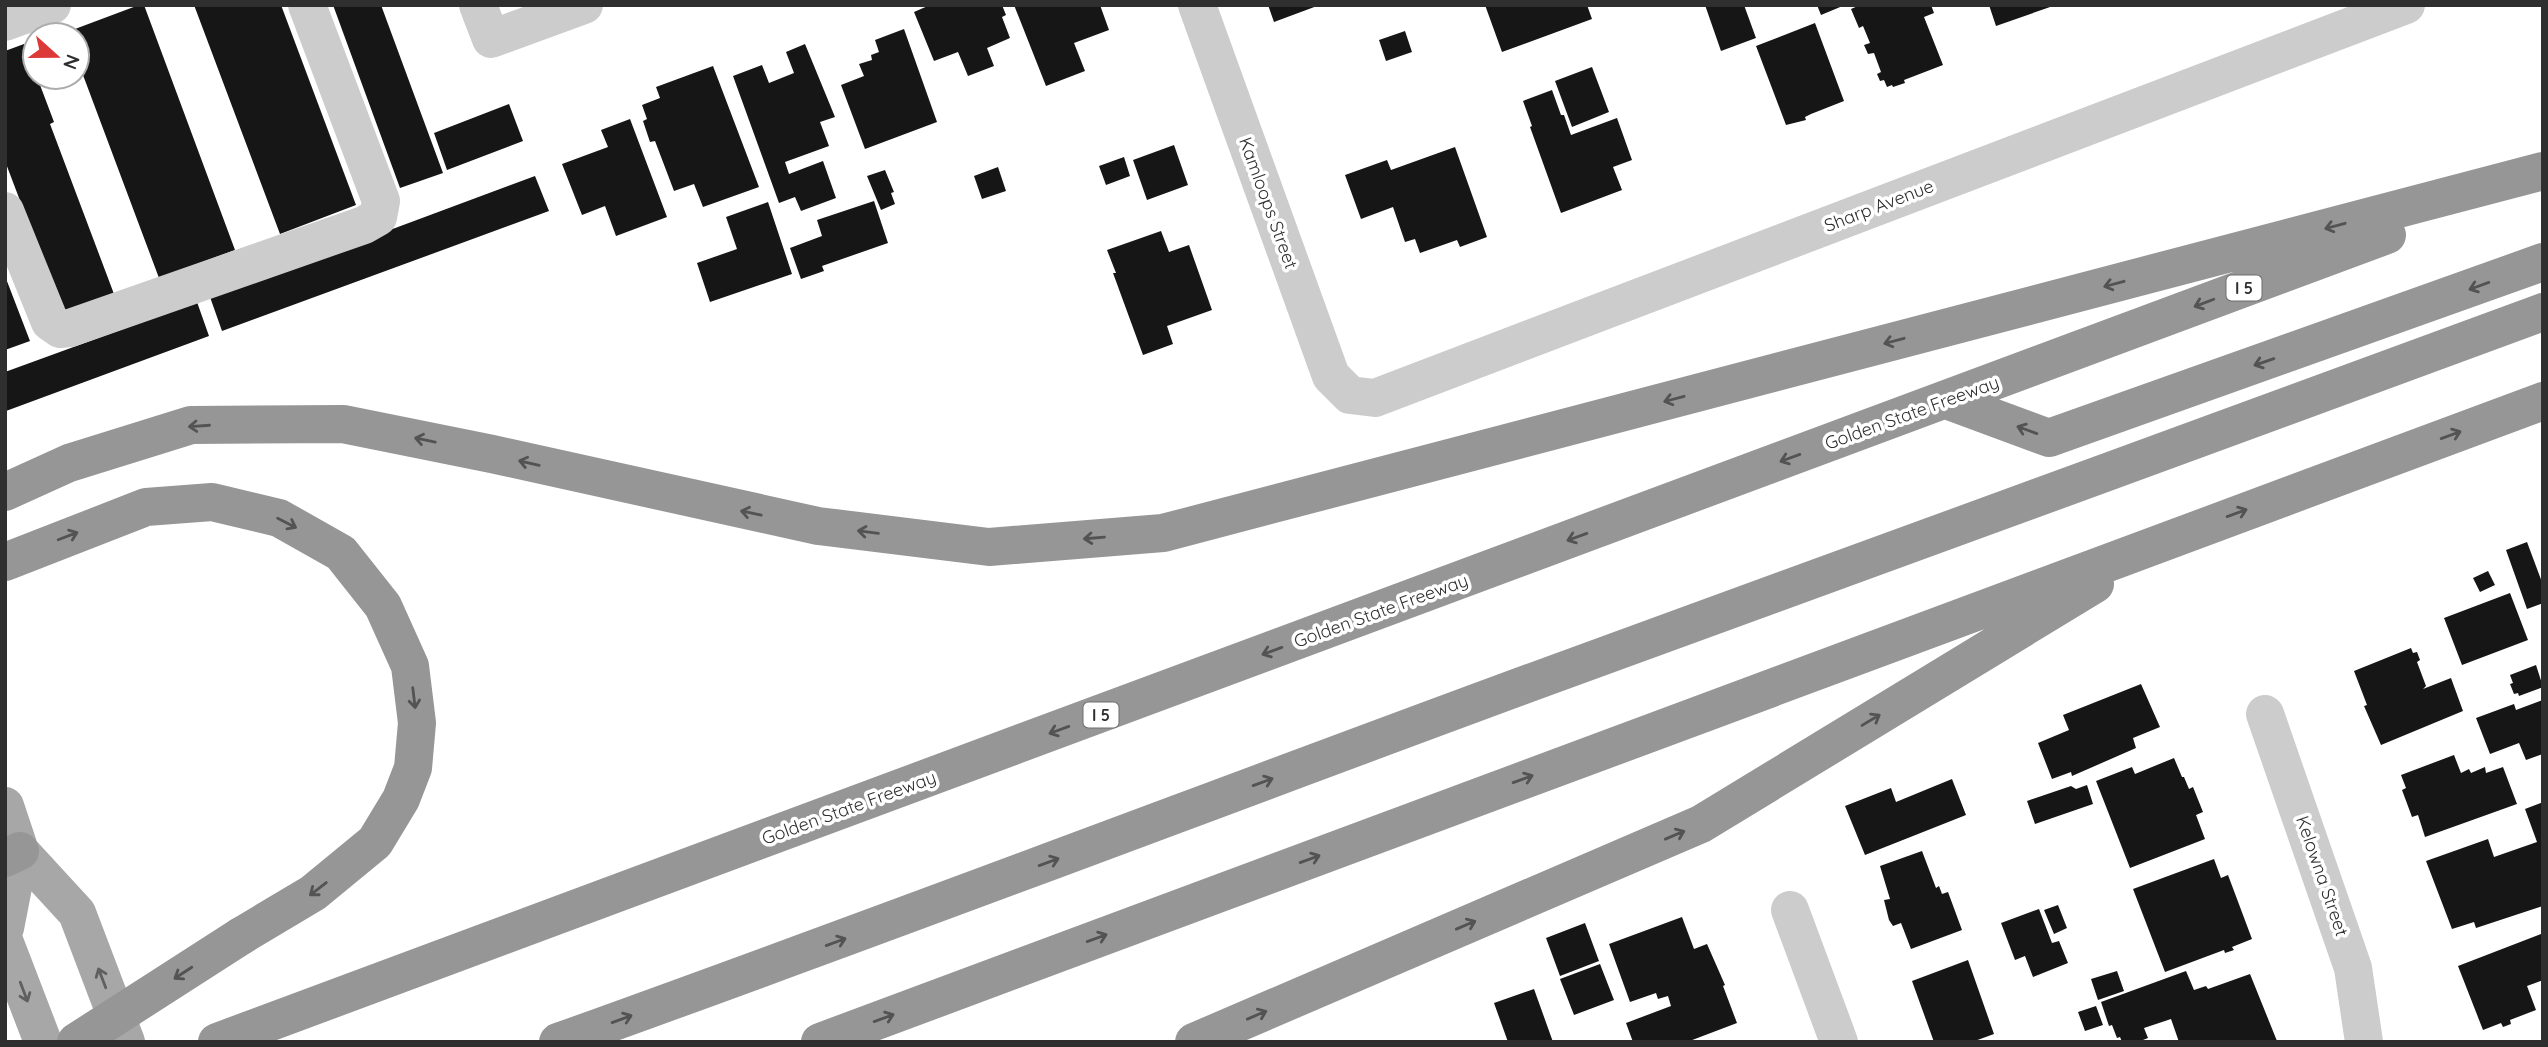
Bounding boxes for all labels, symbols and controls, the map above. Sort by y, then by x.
north arrow [21,21,91,91]
text: N [58,51,86,73]
street label: Kamloops Street [1234,134,1303,272]
street label: Sharp Avenue [1821,174,1937,237]
one-way arrow [2324,220,2346,233]
road number: I 5 [2226,276,2262,300]
one-way arrow [2104,278,2126,291]
one-way arrow [2468,280,2490,293]
one-way arrow [2193,298,2215,311]
one-way arrow [1884,335,1906,348]
one-way arrow [2254,357,2276,369]
street label: Golden State Freeway [1822,370,2002,455]
one-way arrow [1663,393,1686,406]
one-way arrow [188,419,211,432]
one-way arrow [2017,423,2038,436]
one-way arrow [2439,428,2461,440]
one-way arrow [414,433,437,447]
one-way arrow [1780,453,1802,465]
one-way arrow [518,455,541,469]
one-way arrow [740,505,763,519]
one-way arrow [2226,506,2248,519]
one-way arrow [276,516,297,530]
one-way arrow [857,526,880,539]
one-way arrow [57,529,79,541]
one-way arrow [1084,532,1106,545]
one-way arrow [1567,532,1589,545]
street label: Golden State Freeway [1291,568,1471,653]
one-way arrow [1262,646,1283,658]
one-way arrow [407,686,420,709]
road number: I 5 [1084,702,1118,728]
one-way arrow [1861,713,1880,728]
one-way arrow [1048,725,1070,738]
street label: Golden State Freeway [759,765,939,850]
one-way arrow [1512,772,1534,785]
one-way arrow [1251,775,1273,788]
street label: Kelowna Street [2291,813,2354,939]
one-way arrow [1663,828,1685,841]
one-way arrow [1299,852,1321,864]
one-way arrow [1038,855,1060,867]
one-way arrow [309,881,328,896]
one-way arrow [1454,918,1476,931]
one-way arrow [1086,931,1108,944]
one-way arrow [825,934,847,947]
one-way arrow [174,966,194,980]
one-way arrow [94,967,107,989]
one-way arrow [19,981,31,1003]
one-way arrow [1245,1008,1267,1021]
one-way arrow [873,1011,894,1023]
one-way arrow [611,1012,633,1024]

